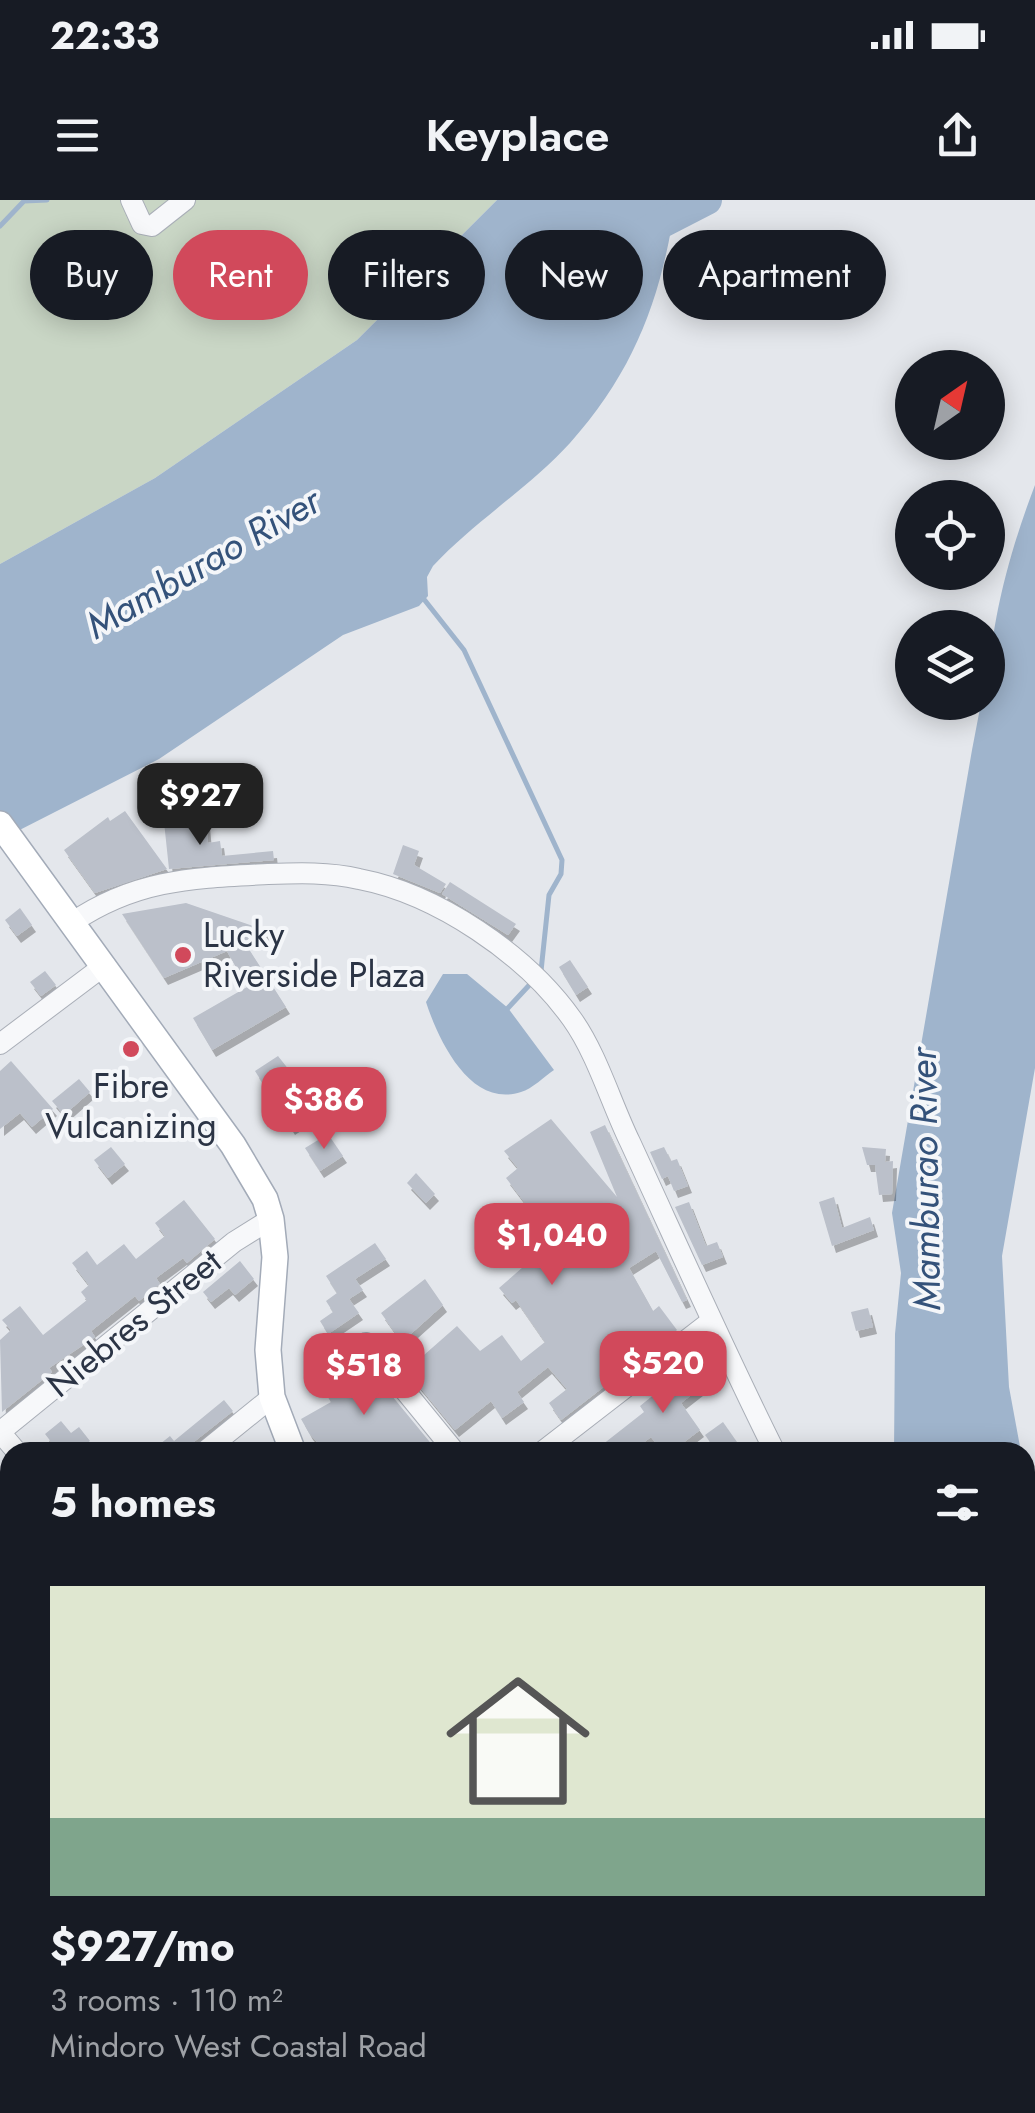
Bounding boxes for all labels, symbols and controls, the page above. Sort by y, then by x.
text: 22:33 [50,8,159,63]
text: Keyplace [425,103,610,168]
icon: menu [50,108,105,163]
icon: share [930,108,985,163]
chip: Buy [30,230,153,320]
chip: Rent [173,230,308,320]
chip: Filters [328,230,485,320]
chip: New [505,230,643,320]
chip: Apartment [663,230,886,320]
north arrow [895,350,1005,460]
map controls [895,350,1005,720]
water label: Mamburao River [75,472,332,652]
button: locate [895,480,1005,590]
button: layers [895,610,1005,720]
pin: $927 [141,763,259,848]
text: $927 [159,772,241,818]
place label: Lucky Riverside Plaza [203,910,425,1000]
marker: Lucky Riverside Plaza [172,944,194,966]
marker: Fibre Vulcanizing [120,1038,142,1060]
water label: Mamburao River [895,1045,954,1311]
place label: Fibre Vulcanizing [45,1061,217,1151]
pin: $386 [265,1067,383,1152]
text: $386 [283,1076,365,1122]
pin: $1,040 [471,1203,633,1288]
text: $1,040 [496,1212,608,1258]
street label: Niebres Street [36,1237,233,1409]
pin: $520 [604,1331,722,1416]
pin: $518 [305,1333,423,1418]
text: $520 [622,1340,704,1386]
text: $518 [326,1342,402,1388]
text: 5 homes [50,1472,216,1533]
icon: filters [930,1475,985,1530]
icon: home [428,1651,608,1831]
text: $927/mo [50,1916,235,1977]
text: 3 rooms · 110 m² [50,1977,283,2023]
text: Mindoro West Coastal Road [50,2023,427,2069]

